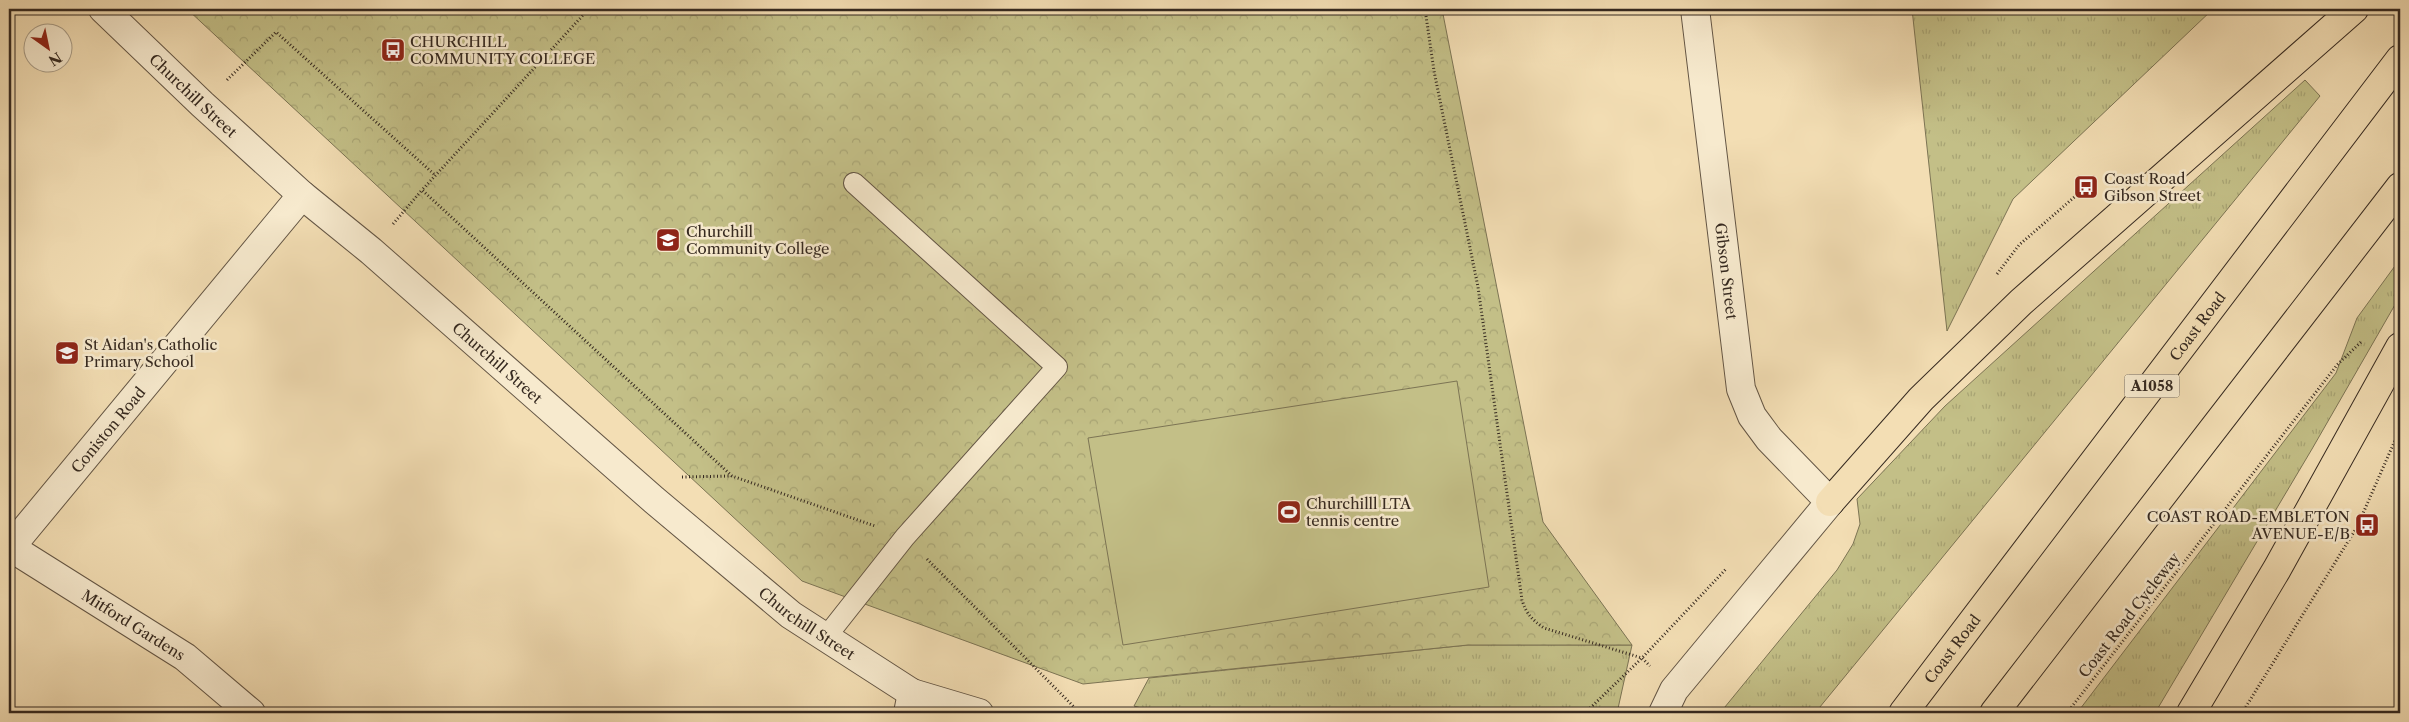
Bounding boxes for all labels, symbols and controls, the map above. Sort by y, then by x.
north arrow [22,22,72,72]
place label: CHURCHILL COMMUNITY COLLEGE [410,32,595,68]
bus stop icon: CHURCHILL COMMUNITY COLLEGE [380,37,406,63]
text: N [45,48,65,70]
street label: Churchill Street [146,49,242,142]
place label: Coast Road Gibson Street [2104,169,2202,205]
bus stop icon: Coast Road Gibson Street [2073,174,2099,200]
place label: Churchill Community College [686,222,829,258]
street label: Gibson Street [1711,222,1742,321]
school or university icon: Churchill Community College [655,227,681,253]
street label: Coast Road [2165,288,2229,364]
street label: Churchill Street [449,318,547,408]
place label: St Aidan's Catholic Primary School [84,335,218,371]
school or university icon: St Aidan's Catholic Primary School [54,340,80,366]
road number: A1058 [2124,374,2180,398]
street label: Coniston Road [67,383,149,477]
place label: Churchilll LTA tennis centre [1306,494,1412,530]
sports icon: Churchilll LTA tennis centre [1276,499,1302,525]
place label: COAST ROAD-EMBLETON AVENUE-E/B [2147,507,2350,543]
bus stop icon: COAST ROAD-EMBLETON AVENUE-E/B [2354,512,2380,538]
street label: Coast Road Cycleway [2074,548,2184,681]
street label: Churchill Street [755,583,860,664]
street label: Mitford Gardens [78,585,189,664]
street label: Coast Road [1920,610,1984,687]

